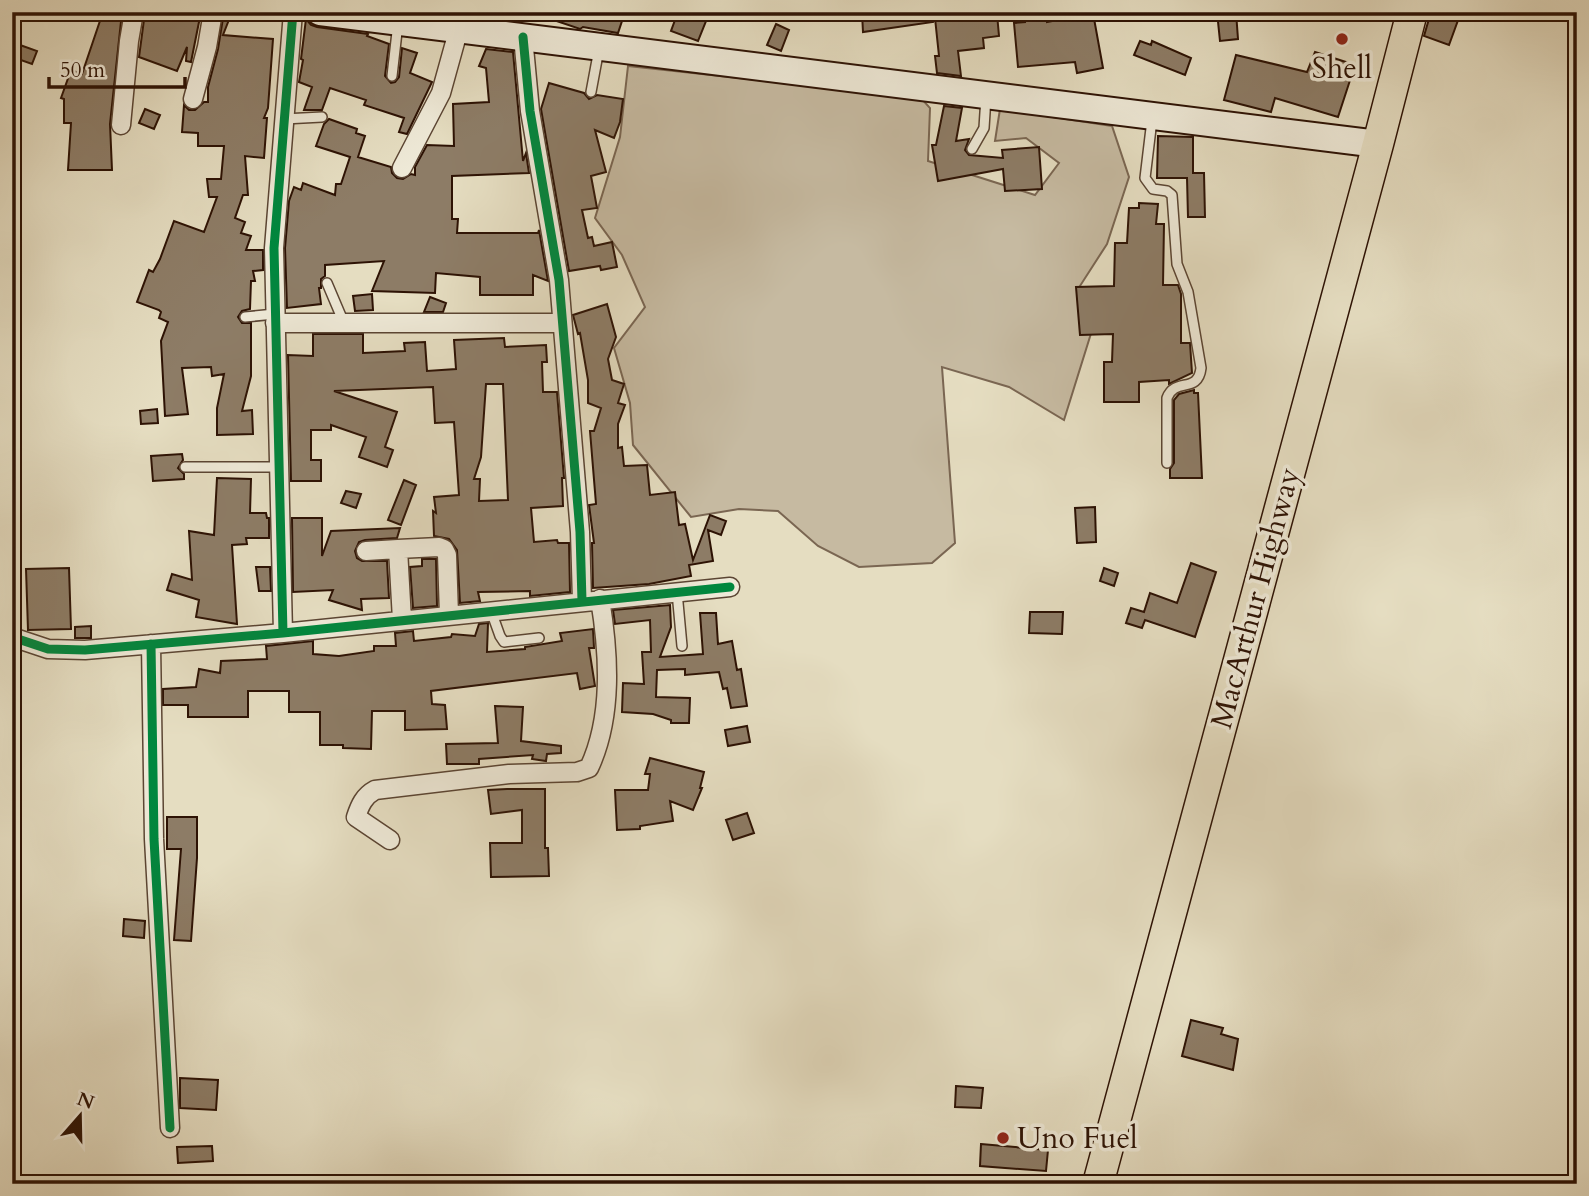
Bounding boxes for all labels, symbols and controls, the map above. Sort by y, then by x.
marker: Shell [1334,31,1350,47]
scale bar [49,46,186,90]
place label: Shell [1312,48,1373,89]
text: 50 m [60,56,105,85]
street label: MacArthur Highway [1201,463,1310,733]
north arrow [46,1080,116,1150]
text: N [73,1086,98,1116]
place label: Uno Fuel [1017,1118,1138,1159]
marker: Uno Fuel [995,1130,1011,1146]

